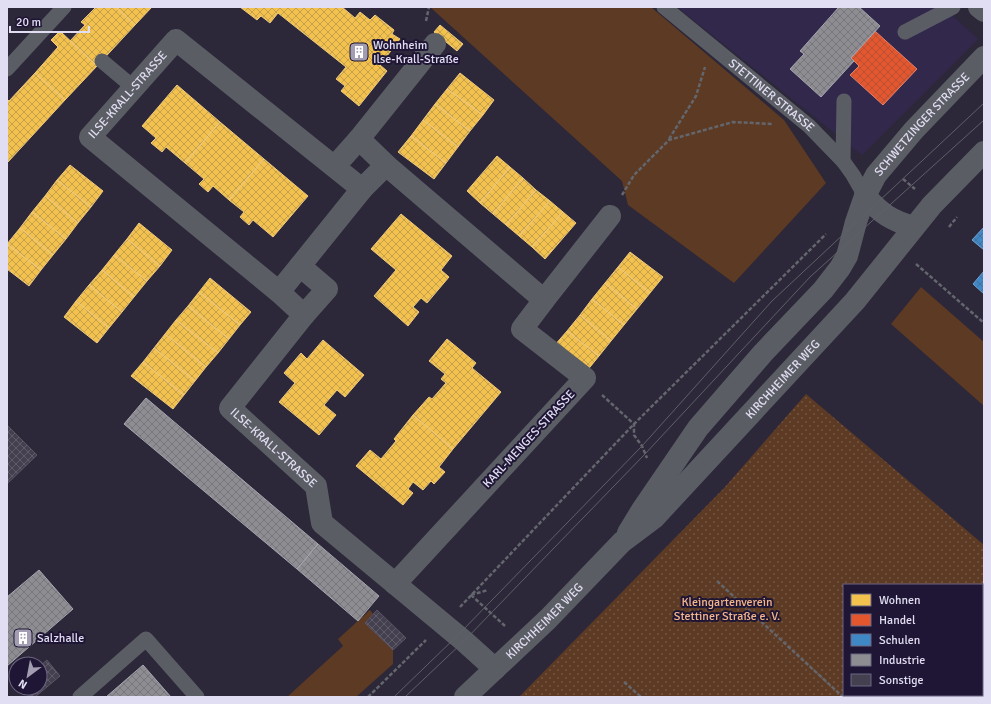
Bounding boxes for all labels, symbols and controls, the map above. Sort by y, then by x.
scale bar [10,8,89,34]
text: 20 m [16,15,41,30]
place label: Wohnheim Ilse-Krall-Straße [373,38,459,67]
building icon: Wohnheim Ilse-Krall-Straße [348,41,370,63]
street label: ILSE-KRALL-STRASSE [85,48,170,141]
street label: STETTINER STRASSE [726,56,818,135]
street label: SCHWETZINGER STRASSE [871,69,973,179]
street label: KIRCHHEIMER WEG [742,336,823,422]
street label: KARL-MENGES-STRASSE [480,387,578,491]
street label: ILSE-KRALL-STRASSE [227,404,320,491]
street label: KIRCHHEIMER WEG [503,580,586,662]
legend [843,584,983,696]
text: Wohnen [879,593,921,608]
park label: Kleingartenverein Stettiner Straße e. V. [674,595,780,624]
text: Handel [879,613,916,628]
building icon: Salzhalle [12,627,34,649]
place label: Salzhalle [37,631,84,646]
text: Schulen [879,633,920,648]
text: Industrie [879,653,925,668]
north arrow [8,656,48,696]
text: Sonstige [879,673,924,688]
text: N [16,677,30,692]

